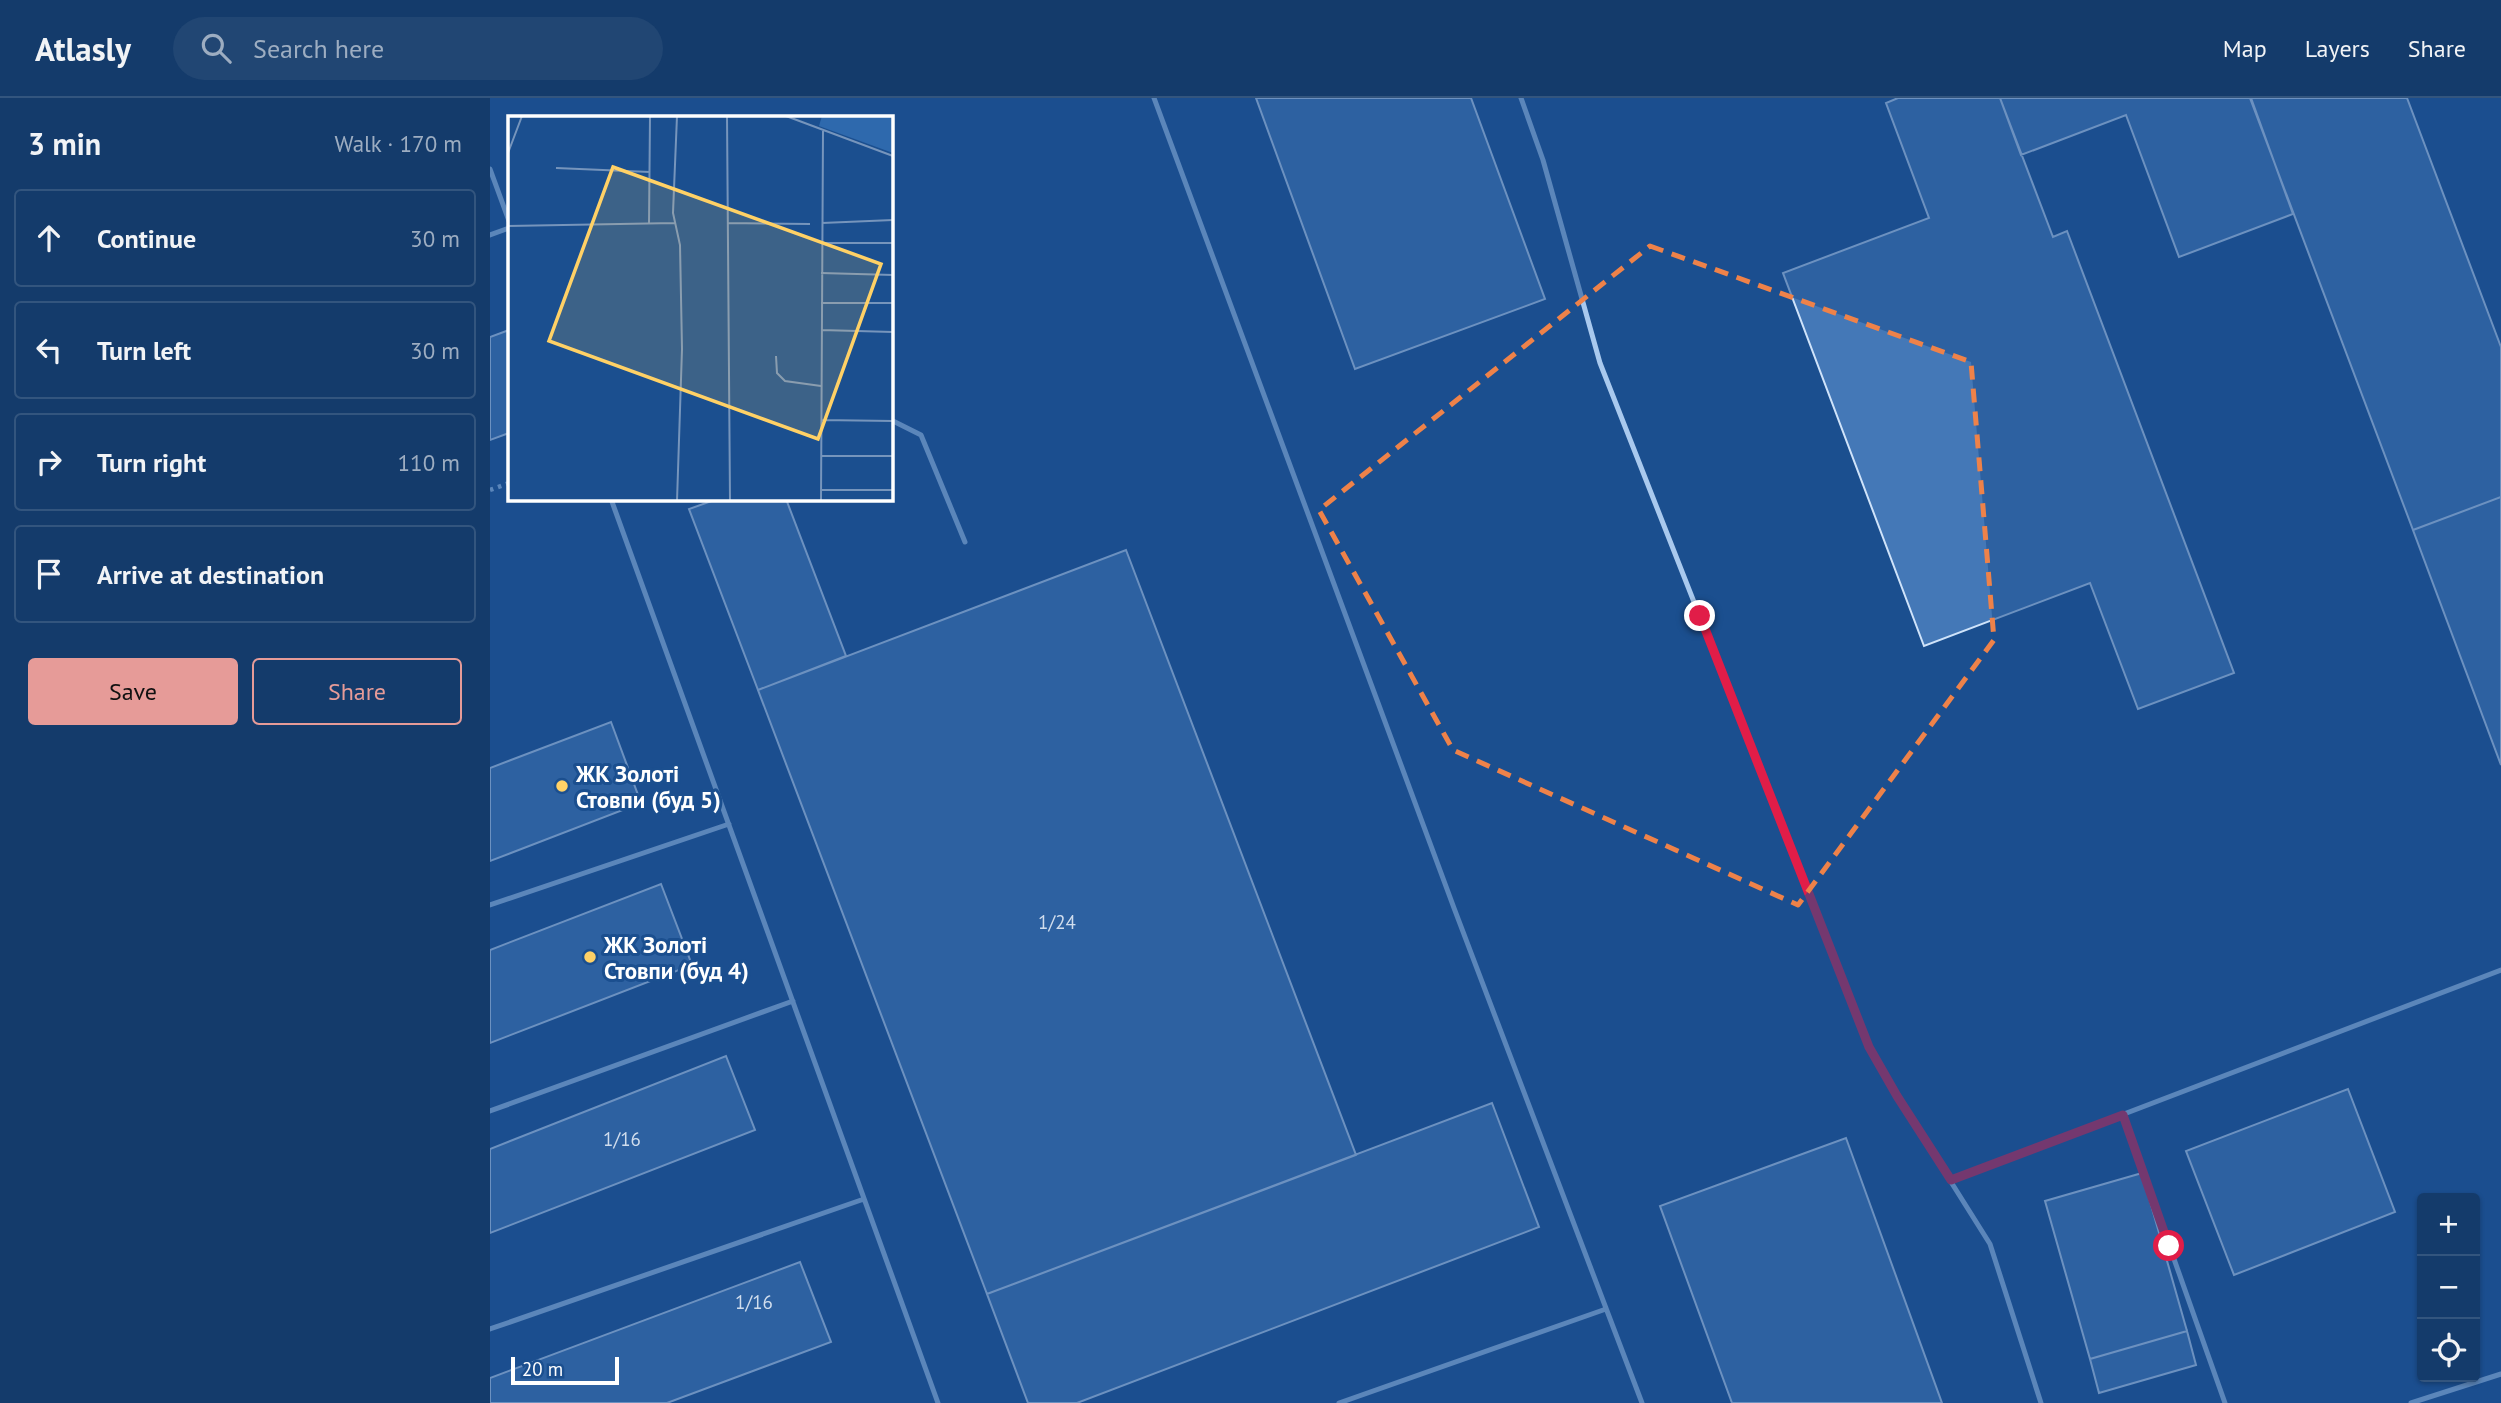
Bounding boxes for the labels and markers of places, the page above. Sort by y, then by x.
place label: ЖК Золоті Стовпи (буд 5) [575,759,721,814]
marker: ЖК Золоті Стовпи (буд 5) [554,778,570,794]
place label: ЖК Золоті Стовпи (буд 4) [603,930,749,985]
marker: ЖК Золоті Стовпи (буд 4) [582,949,598,965]

